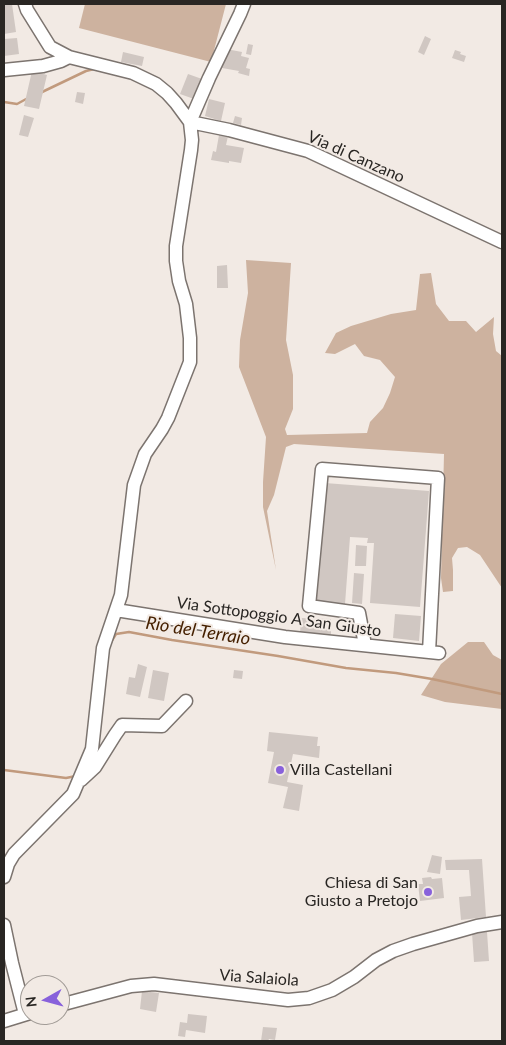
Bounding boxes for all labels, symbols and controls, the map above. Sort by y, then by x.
street label: Via di Canzano [304,127,408,187]
street label: Via Sottopoggio A San Giusto [175,593,383,641]
water label: Rio del Terraio [144,612,252,650]
place label: Villa Castellani [290,760,392,780]
marker: Villa Castellani [274,764,286,776]
place label: Chiesa di San Giusto a Pretojo [305,873,418,911]
marker: Chiesa di San Giusto a Pretojo [422,886,434,898]
street label: Via Salaiola [219,966,299,990]
north arrow [20,975,70,1025]
text: N [22,995,40,1008]

